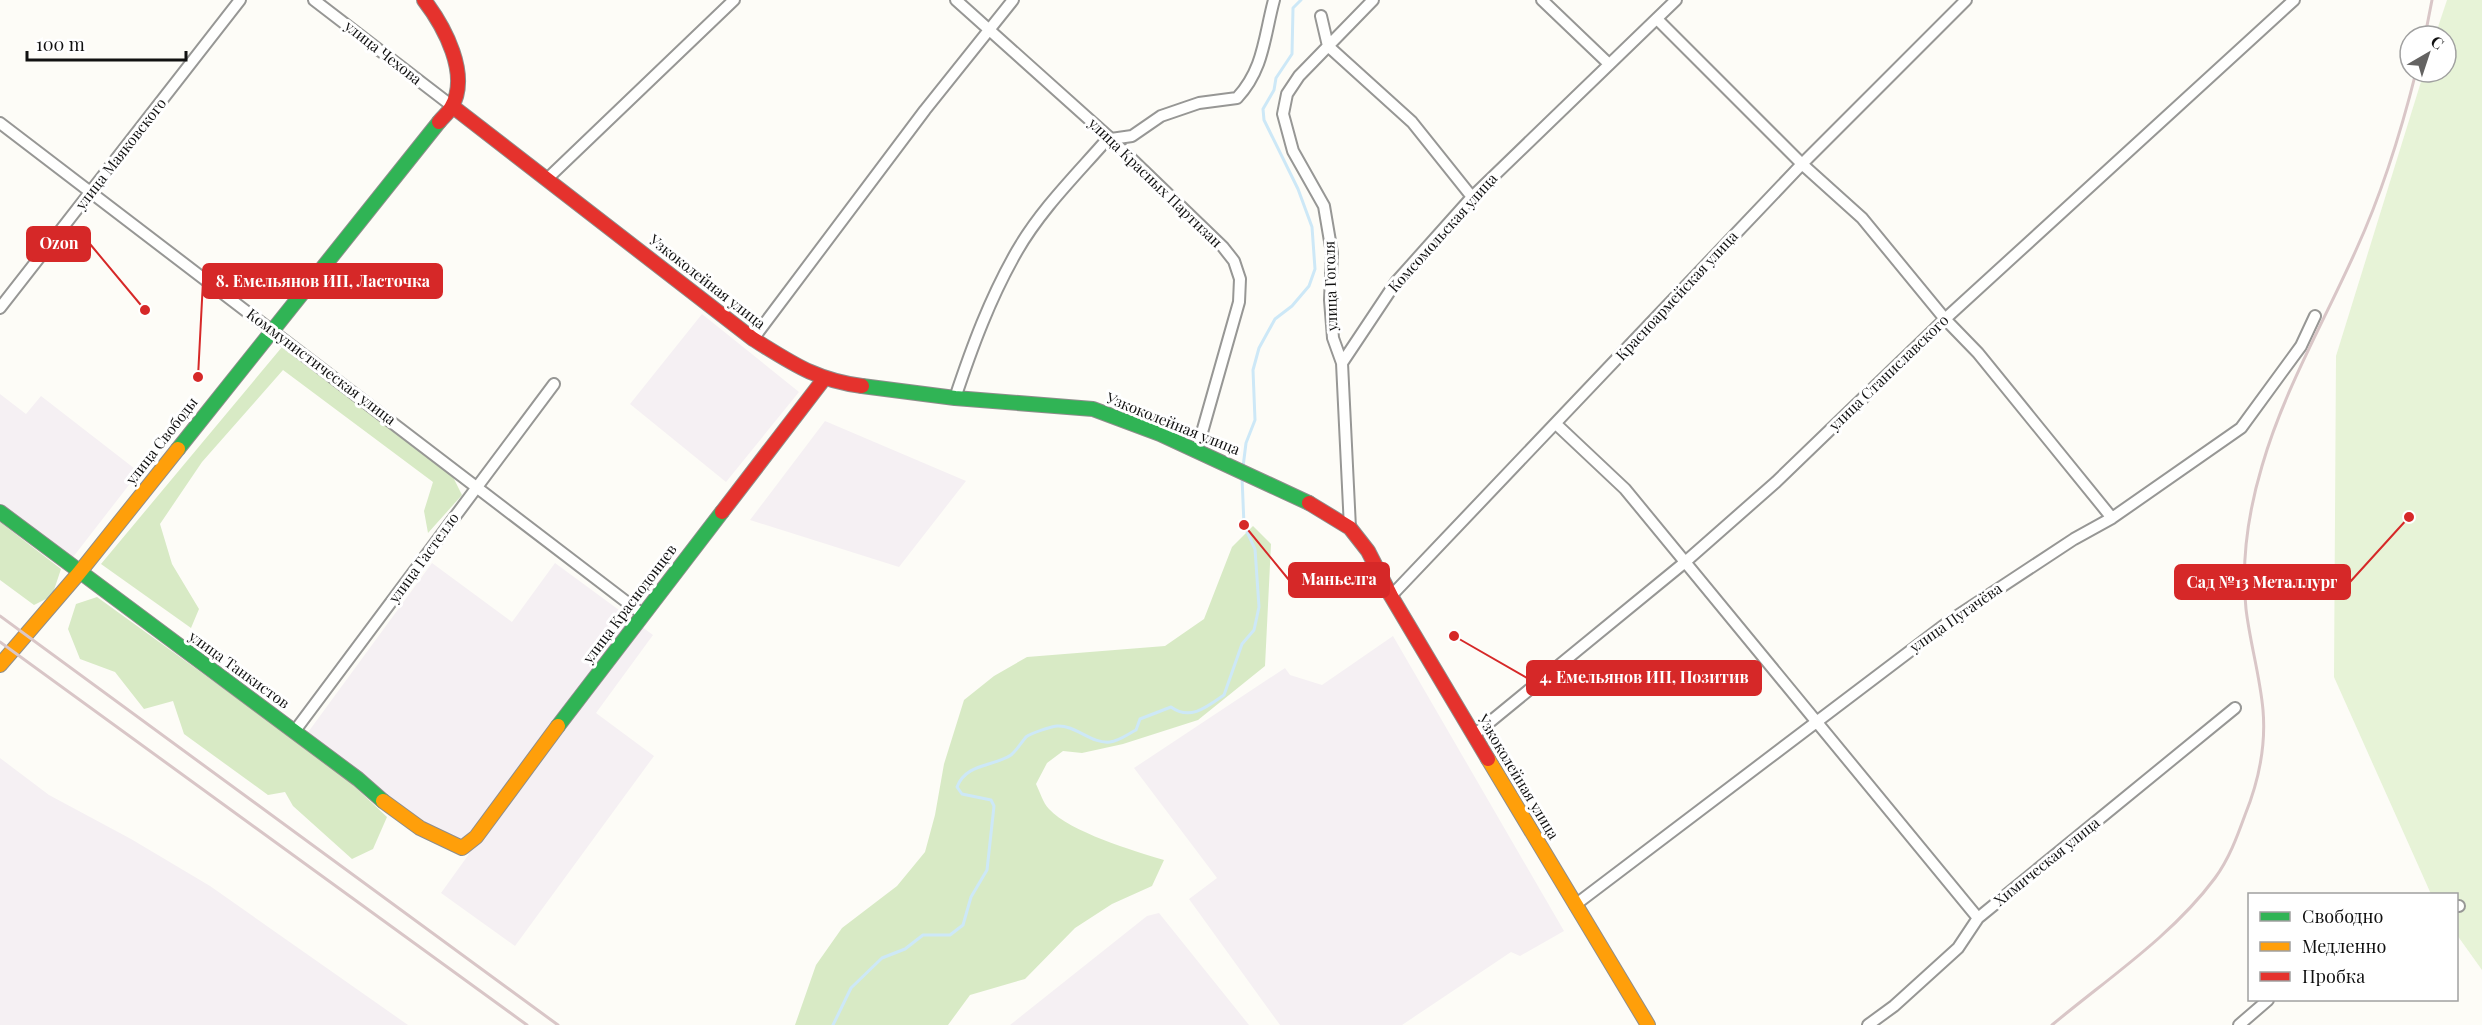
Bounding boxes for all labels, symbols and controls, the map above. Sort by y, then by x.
street label: улица Чехова [340,15,427,89]
scale bar [27,24,186,62]
north arrow [2398,24,2458,84]
text: С [2427,30,2449,54]
text: 100 m [36,32,85,56]
street label: улица Маяковского [70,93,170,214]
street label: улица Красных Партизан [1084,112,1227,252]
street label: Комсомольская улица [1383,168,1502,296]
street label: Красноармейская улица [1611,226,1742,364]
callout: Ozon [27,227,90,261]
street label: Узкоколейная улица [645,229,770,333]
text: Ozon [39,232,79,253]
street label: улица Гоголя [1318,241,1342,333]
callout: 8. Емельянов ИП, Ласточка [203,264,442,298]
text: 8. Емельянов ИП, Ласточка [216,270,431,291]
street label: Коммунистическая улица [243,303,401,429]
street label: улица Станиславского [1823,310,1952,435]
street label: Узкоколейная улица [1103,387,1244,459]
street label: улица Свободы [120,392,202,489]
street label: улица Гастелло [383,508,463,607]
street label: улица Краснодонцев [577,540,681,668]
callout: Маньелга [1289,563,1389,597]
callout: Сад №13 Металлург [2175,565,2350,599]
text: Маньелга [1301,568,1377,589]
text: Сад №13 Металлург [2187,571,2338,592]
street label: улица Пугачёва [1904,578,2006,657]
street label: улица Танкистов [184,625,294,713]
callout: 4. Емельянов ИП, Позитив [1527,661,1761,695]
text: 4. Емельянов ИП, Позитив [1539,666,1749,687]
street label: Узкоколейная улица [1473,709,1564,843]
street label: Химическая улица [1989,812,2104,910]
legend [2248,893,2458,1001]
text: Свободно [2302,904,2383,928]
text: Медленно [2302,934,2387,958]
text: Пробка [2302,964,2365,988]

